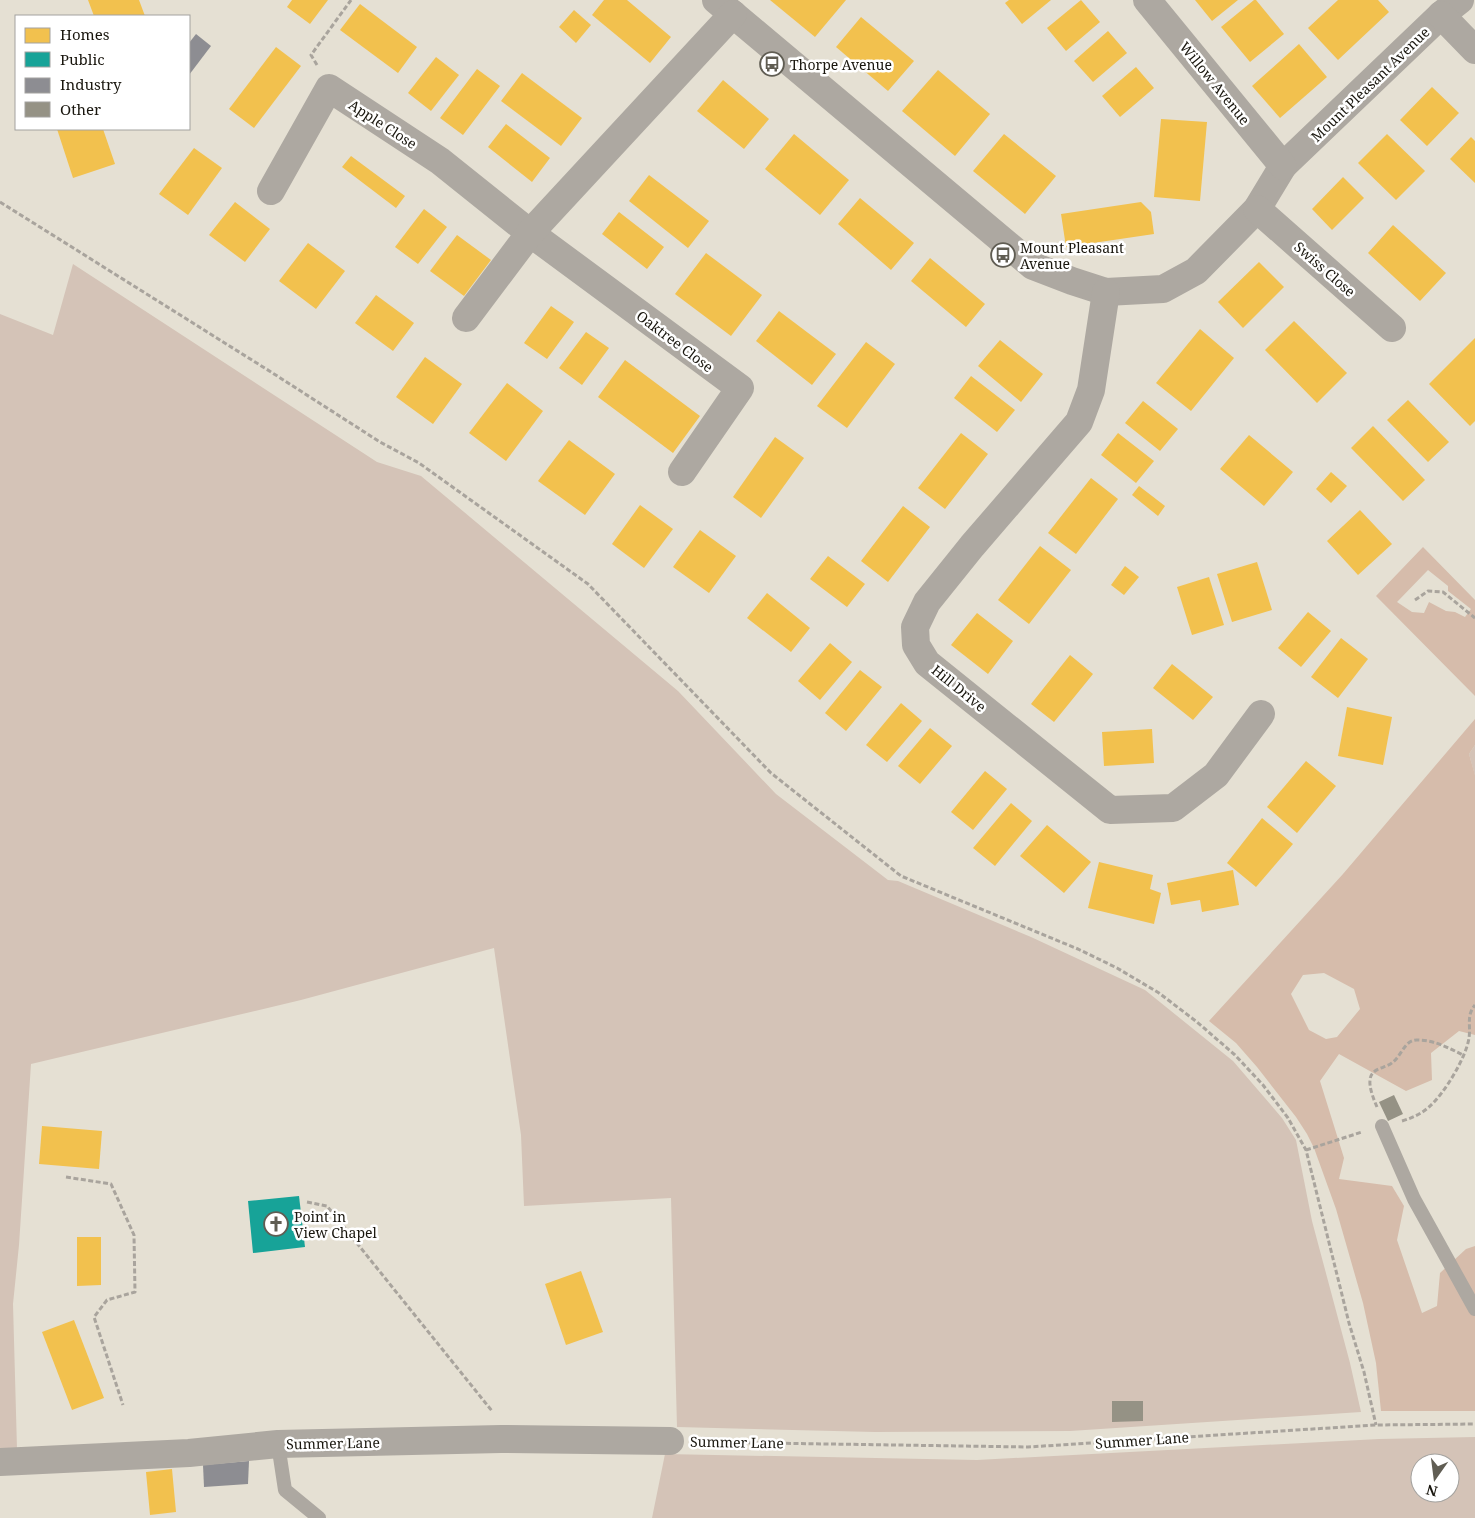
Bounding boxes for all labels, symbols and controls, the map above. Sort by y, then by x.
legend [15,15,190,130]
street label: Mount Pleasant Avenue [1307,22,1433,146]
text: Homes [60,24,110,44]
street label: Willow Avenue [1176,38,1254,128]
text: Public [60,49,105,69]
bus stop icon: Thorpe Avenue [759,51,785,77]
place label: Thorpe Avenue [790,55,892,74]
text: Industry [60,74,122,94]
street label: Apple Close [345,95,421,153]
text: Other [60,99,101,119]
street label: Swiss Close [1290,237,1360,301]
place label: Mount Pleasant Avenue [1020,238,1124,273]
bus stop icon: Mount Pleasant Avenue [990,242,1016,268]
street label: Oaktree Close [633,306,717,376]
street label: Hill Drive [928,660,990,716]
place label: Point in View Chapel [294,1207,378,1242]
church icon: Point in View Chapel [263,1211,289,1237]
street label: Summer Lane [1095,1427,1189,1453]
street label: Summer Lane [690,1432,784,1452]
street label: Summer Lane [286,1433,380,1453]
north arrow [1410,1453,1460,1503]
text: N [1424,1481,1439,1502]

